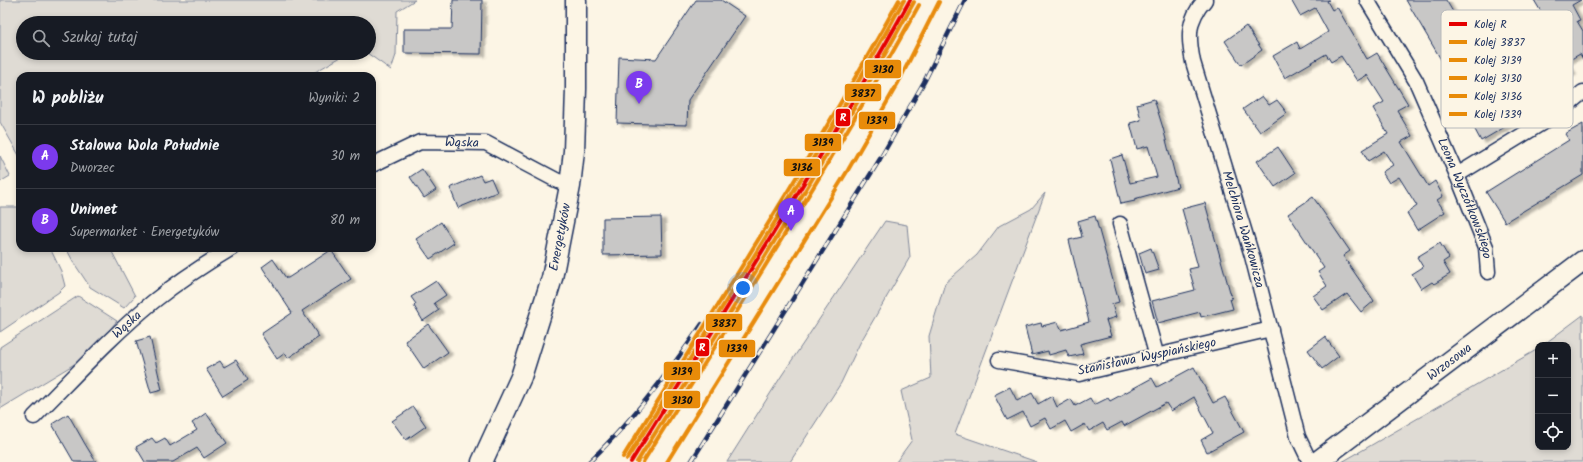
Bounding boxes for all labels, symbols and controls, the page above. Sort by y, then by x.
legend [1441,10,1573,128]
search box [16,16,376,60]
text: Kolej R [1474,16,1507,34]
text: Szukaj tutaj [62,26,137,50]
icon: search [30,27,52,49]
text: Kolej 3837 [1474,34,1526,52]
text: Kolej 3139 [1474,52,1522,70]
line badge: 3130 [864,59,902,79]
text: 3130 [872,61,894,79]
text: Kolej 3130 [1474,70,1522,88]
pin: B [626,71,652,104]
line badge: 3837 [844,83,882,102]
text: W pobliżu [32,85,103,112]
text: 3837 [850,85,876,103]
text: Wyniki: 2 [309,88,360,109]
text: Kolej 3136 [1474,88,1522,106]
text: Kolej 1339 [1474,106,1522,124]
line badge: R [835,108,851,127]
text: R [840,109,847,127]
line badge: 1339 [858,111,896,130]
text: 1339 [867,112,888,130]
street label: Wąska [445,132,479,153]
line badge: 3139 [804,133,842,152]
text: Stalowa Wola Południe [70,134,219,158]
text: 3139 [812,134,834,152]
street label: Leona Wyczółkowskiego [1431,134,1497,260]
text: A [41,146,49,167]
text: 30 m [331,146,360,167]
text: Dworzec [70,158,115,179]
line badge: 3136 [783,158,821,177]
text: 3136 [790,159,813,177]
street label: Melchiora Wańkowicza [1216,168,1270,290]
text: Unimet [70,198,118,222]
pin: A [778,198,804,231]
street label: Energetyków [543,201,577,273]
text: B [41,210,49,231]
text: 80 m [330,210,360,231]
text: Supermarket · Energetyków [70,222,219,243]
your location [733,278,753,298]
street label: Wąska [107,305,146,344]
line badge: 3837 [705,313,743,332]
text: 3837 [711,315,737,333]
street label: Stanisława Wyspiańskiego [1076,332,1218,382]
line badge: R [695,338,710,357]
street label: Wrzosowa [1422,338,1477,386]
text: R [699,339,706,357]
line badge: 1339 [718,339,756,358]
text: 1339 [727,340,748,358]
map controls [1535,342,1571,450]
button: + [1535,342,1571,378]
line badge: 3139 [663,361,701,381]
text: 3139 [671,363,693,381]
button: − [1535,378,1571,414]
line badge: 3130 [663,390,701,409]
text: 3130 [671,392,693,410]
button: locate [1535,414,1571,450]

